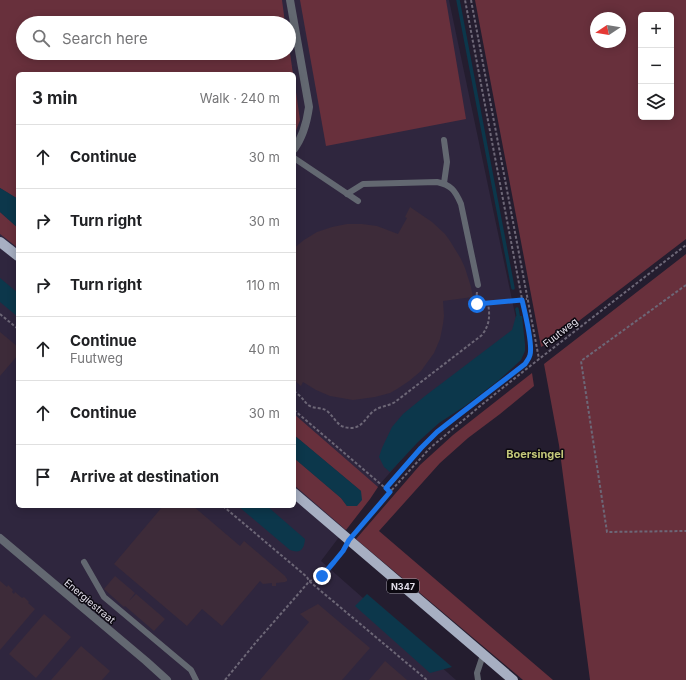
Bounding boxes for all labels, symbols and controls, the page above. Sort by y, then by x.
north arrow [590,12,626,48]
map controls [638,12,674,120]
button: + [638,12,674,48]
search box [16,16,296,60]
icon: search [30,27,52,49]
text: Search here [62,29,148,48]
button: − [638,48,674,84]
button: layers [638,84,674,120]
text: 3 min [32,88,78,108]
text: Walk · 240 m [200,90,280,106]
icon: ahead [32,146,54,168]
text: Continue [70,147,137,166]
text: 30 m [249,149,280,165]
icon: right [32,210,54,232]
text: Turn right [70,211,142,230]
text: 30 m [249,213,280,229]
icon: right [32,274,54,296]
text: Turn right [70,275,142,294]
text: 110 m [246,277,280,293]
route start [468,295,486,313]
street label: Fuutweg [540,315,580,349]
text: Continue [70,331,137,350]
icon: ahead [32,338,54,360]
text: 40 m [248,341,280,357]
text: Fuutweg [70,350,123,366]
icon: ahead [32,402,54,424]
text: Continue [70,403,137,422]
text: 30 m [249,405,280,421]
district label: Boersingel [506,447,564,461]
icon: arrive [32,466,54,488]
text: Arrive at destination [70,467,219,486]
route end [313,567,331,585]
street label: Energiestraat [62,576,118,626]
road number: N347 [387,579,419,593]

